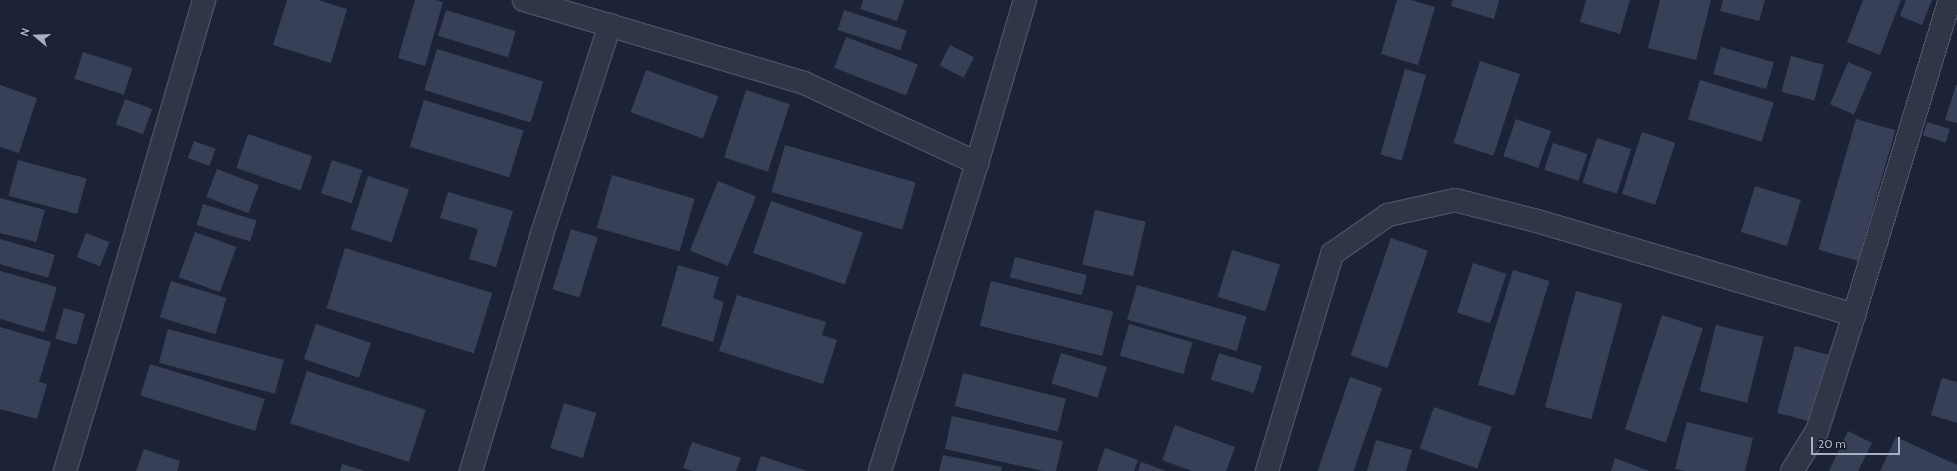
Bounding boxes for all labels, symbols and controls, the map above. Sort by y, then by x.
north arrow [16,16,56,56]
text: N [17,26,33,38]
scale bar [1813,429,1902,455]
text: 20 m [1818,436,1846,451]

